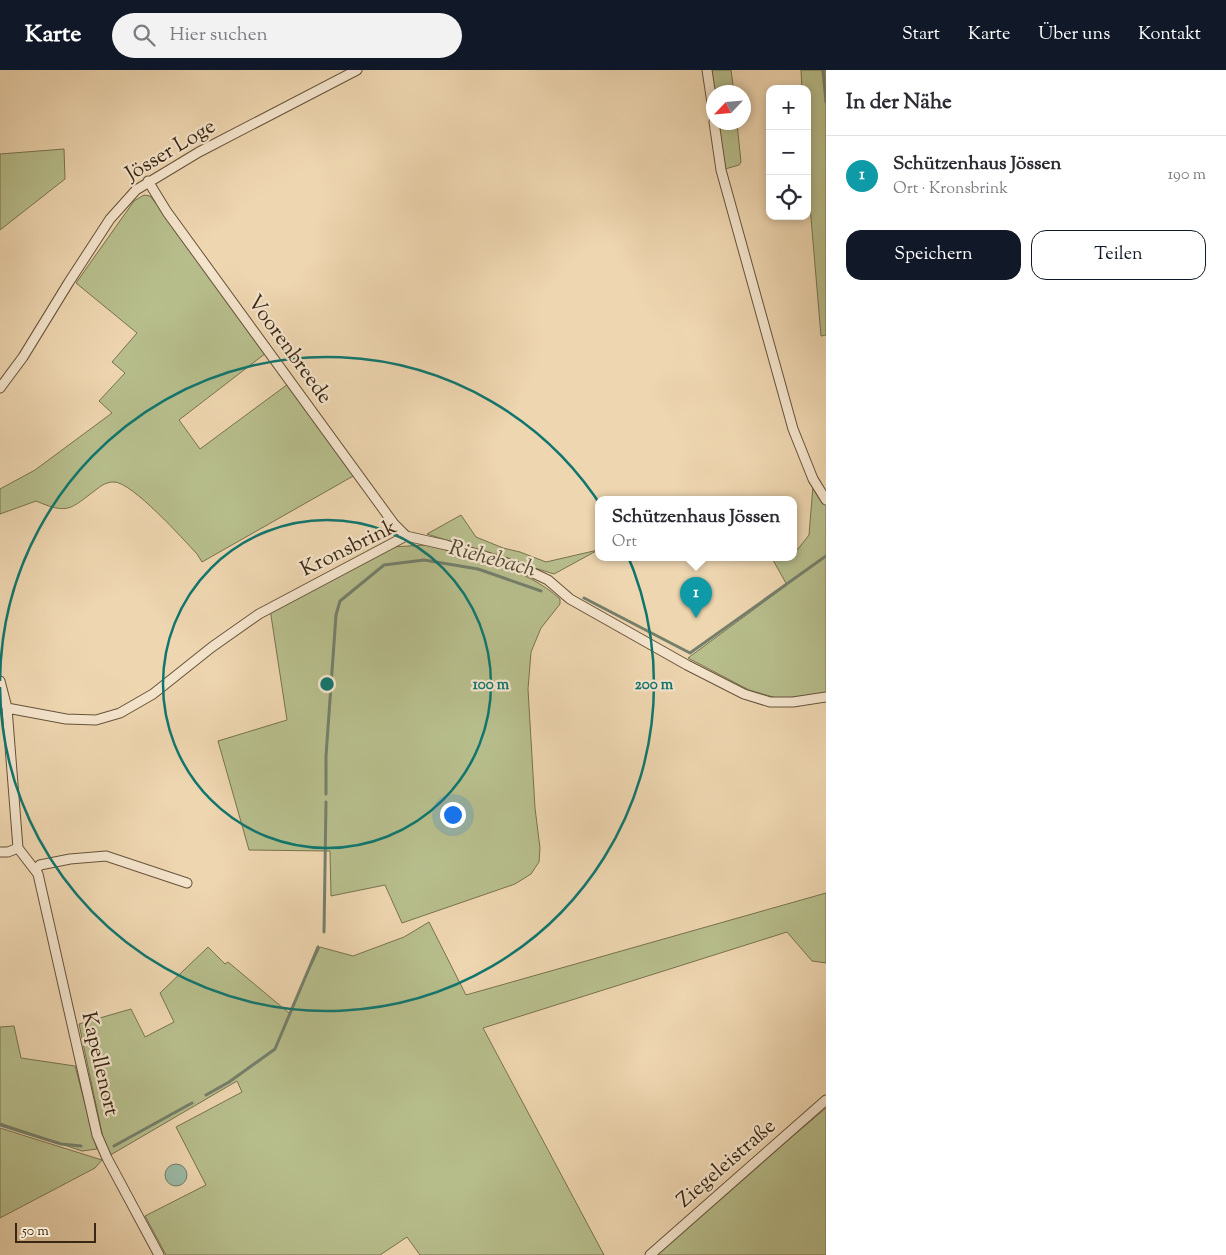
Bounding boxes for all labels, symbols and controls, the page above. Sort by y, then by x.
search box [112,13,462,58]
text: Karte [25,18,82,52]
icon: search [130,21,158,49]
text: Hier suchen [170,22,268,49]
text: Start [902,22,940,48]
text: Karte [968,22,1010,48]
text: Über uns [1038,22,1110,48]
text: Kontakt [1138,22,1201,48]
north arrow [706,85,751,130]
map controls [766,85,811,220]
button: + [766,85,811,130]
text: In der Nähe [846,88,952,118]
street label: Jösser Loge [119,112,222,190]
button: − [766,130,811,175]
text: Schützenhaus Jössen [893,151,1062,178]
text: 1 [859,164,865,187]
text: 190 m [1168,164,1206,187]
button: locate [766,175,811,220]
text: Ort · Kronsbrink [893,178,1008,201]
button: Speichern [846,230,1021,280]
button: Teilen [1031,230,1206,280]
street label: Voorenbreede [239,289,339,411]
popup [595,496,797,561]
text: Schützenhaus Jössen [612,504,780,531]
street label: Kronsbrink [296,513,403,585]
text: Ort [612,531,637,554]
water label: Riehebach [445,533,539,587]
pin: 1 [680,577,712,618]
centre of rings [318,675,336,693]
text: 100 m [473,675,510,696]
text: 200 m [635,675,674,696]
your location [440,802,466,828]
street label: Kapellenort [72,1009,126,1119]
street label: Ziegeleistraße [671,1112,783,1216]
scale bar [15,1220,96,1243]
text: 50 m [22,1222,49,1242]

